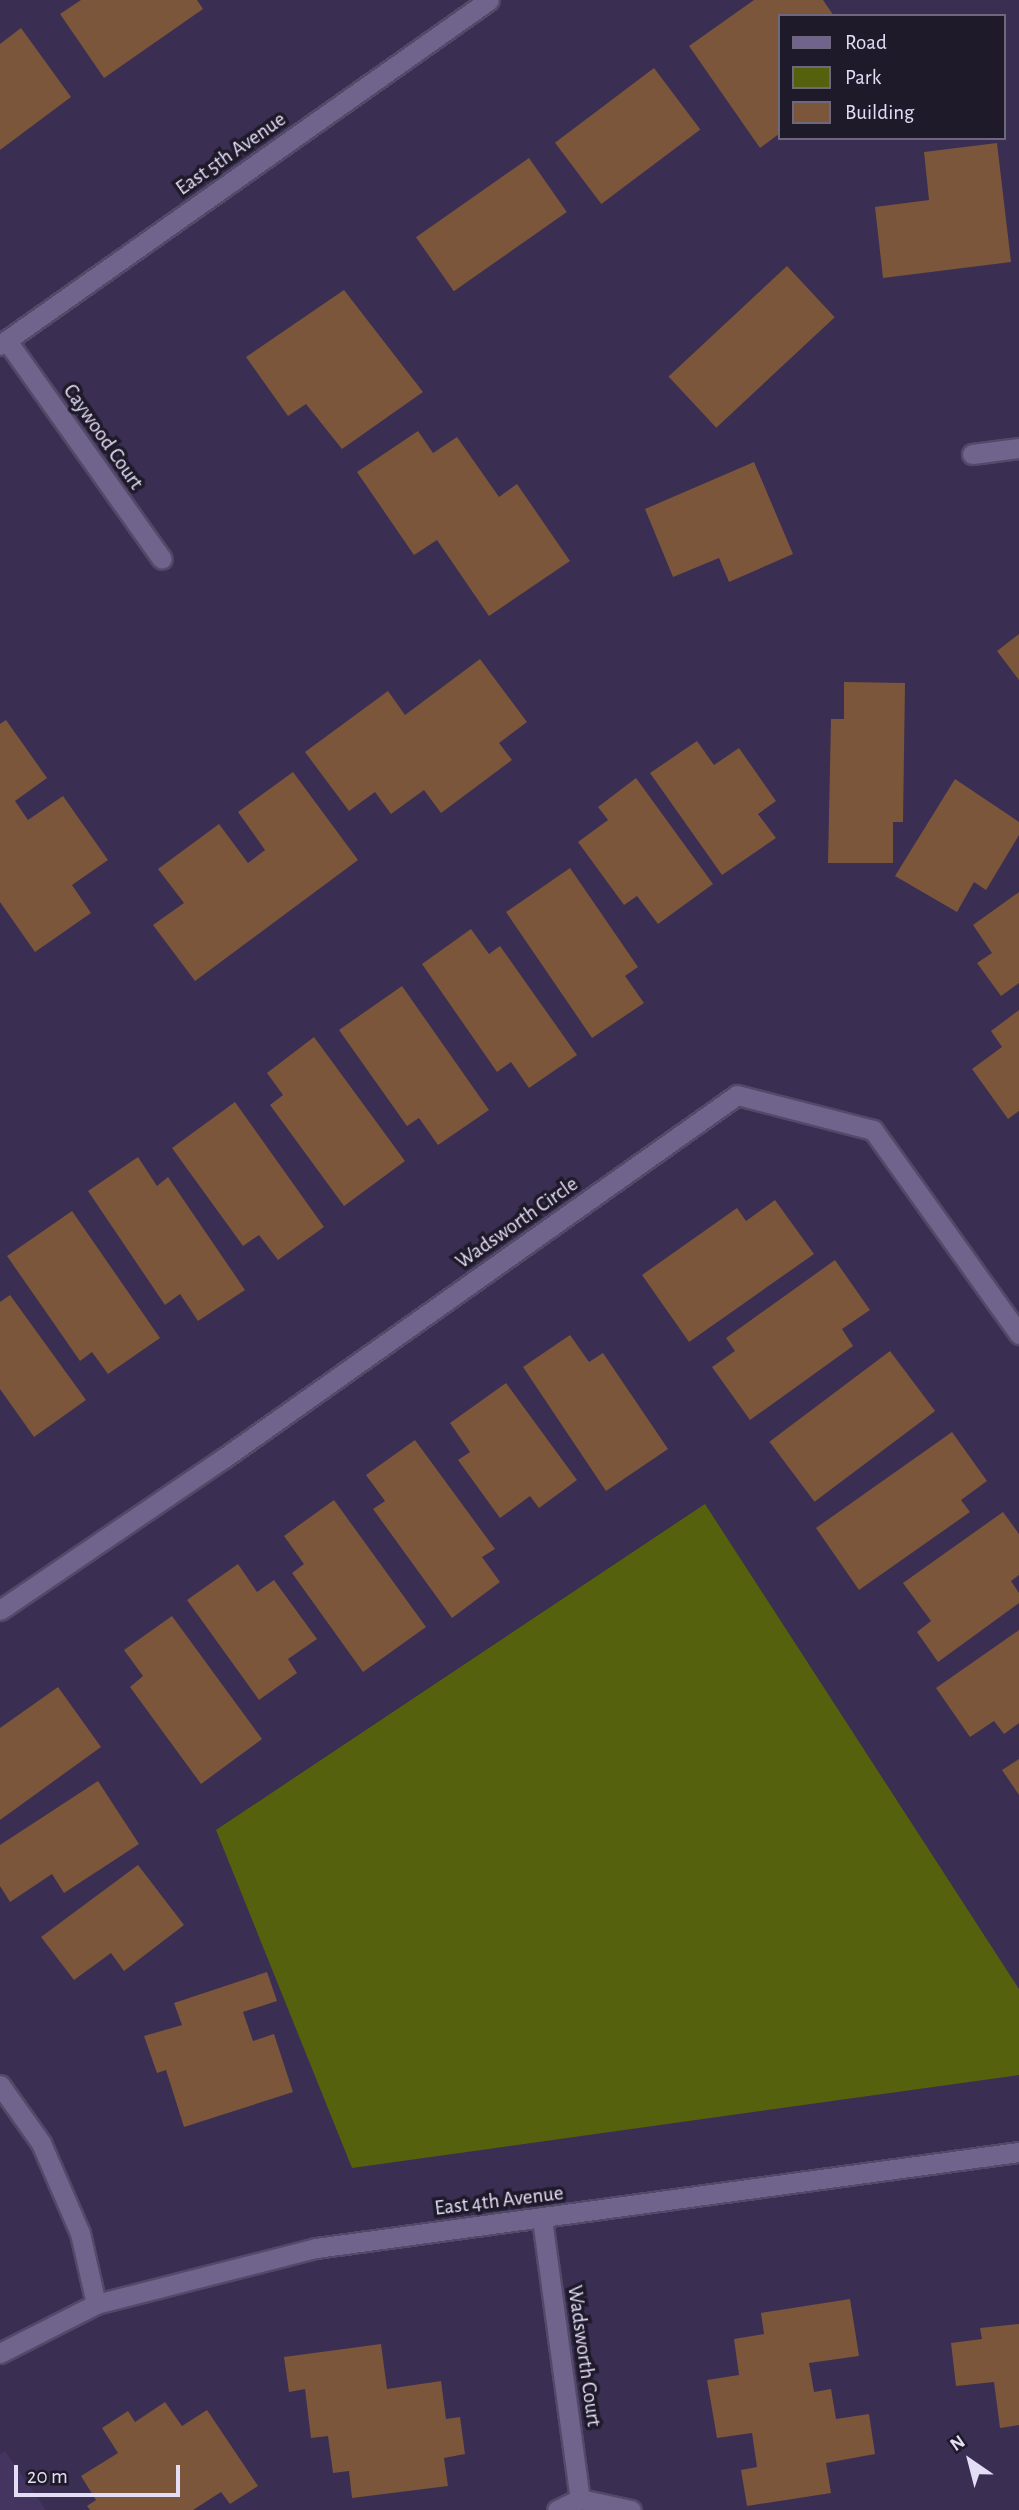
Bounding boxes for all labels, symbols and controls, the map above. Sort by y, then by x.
legend [778,14,1005,140]
text: Road [845,32,887,53]
text: Park [845,67,881,88]
text: Building [845,102,914,123]
street label: East 5th Avenue [171,107,291,201]
street label: Caywood Court [57,379,149,495]
street label: Wadsworth Circle [451,1172,583,1274]
street label: East 4th Avenue [433,2181,565,2221]
street label: Wadsworth Court [562,2284,606,2428]
north arrow [935,2426,1005,2496]
text: N [947,2432,969,2455]
scale bar [18,2450,184,2494]
text: 20 m [27,2466,68,2487]

